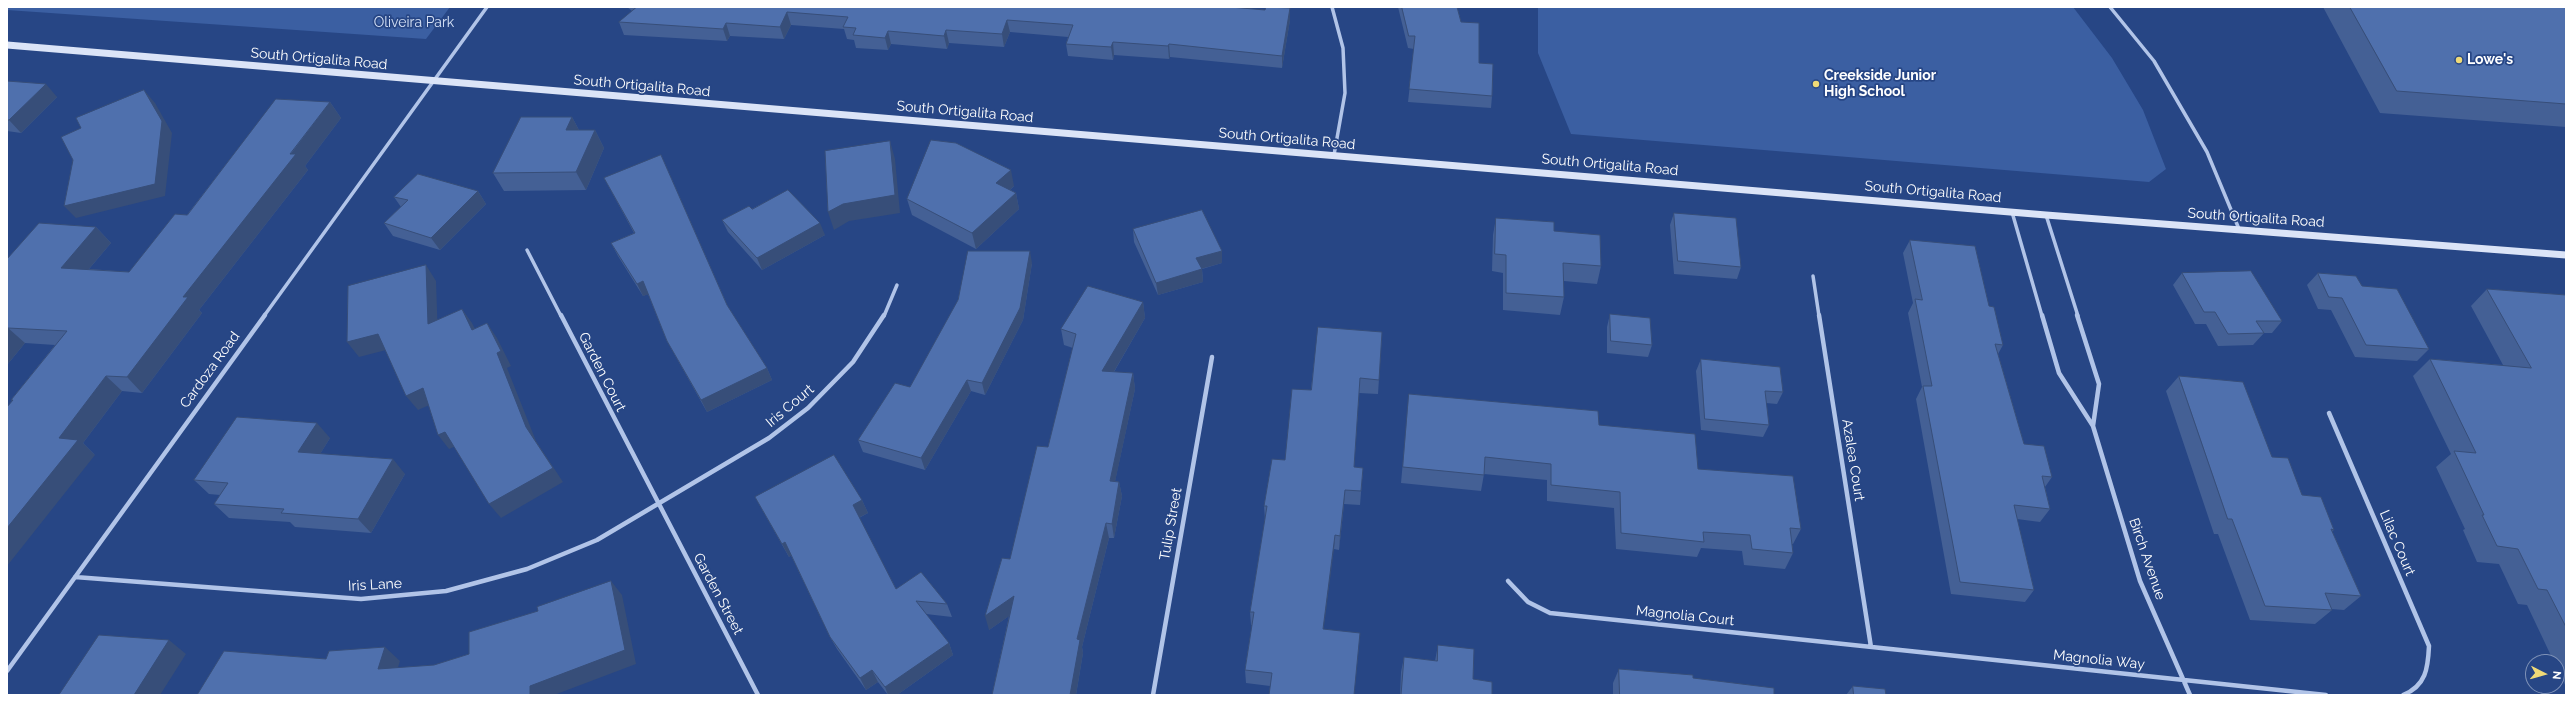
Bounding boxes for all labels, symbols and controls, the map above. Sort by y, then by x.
park label: Oliveira Park [374,15,454,31]
street label: South Ortigalita Road [250,45,388,73]
place label: Lowe's [2467,52,2513,68]
marker: Lowe's [2454,55,2464,65]
place label: Creekside Junior High School [1824,68,1936,100]
street label: South Ortigalita Road [573,72,711,100]
marker: Creekside Junior High School [1811,79,1821,89]
street label: South Ortigalita Road [896,98,1034,126]
street label: South Ortigalita Road [1218,125,1356,153]
street label: South Ortigalita Road [1541,151,1679,179]
street label: South Ortigalita Road [1864,178,2002,206]
street label: South Ortigalita Road [2187,205,2325,231]
street label: Cardoza Road [177,328,243,412]
street label: Garden Court [575,329,629,415]
street label: Iris Court [763,381,817,431]
street label: Azalea Court [1838,418,1868,502]
street label: Tulip Street [1156,486,1186,562]
street label: Lilac Court [2376,508,2418,578]
street label: Birch Avenue [2125,516,2169,602]
street label: Garden Street [689,550,747,638]
street label: Iris Lane [348,575,402,595]
street label: Magnolia Court [1635,602,1735,630]
street label: Magnolia Way [2052,647,2146,673]
north arrow [2525,654,2565,694]
text: N [2550,670,2563,680]

